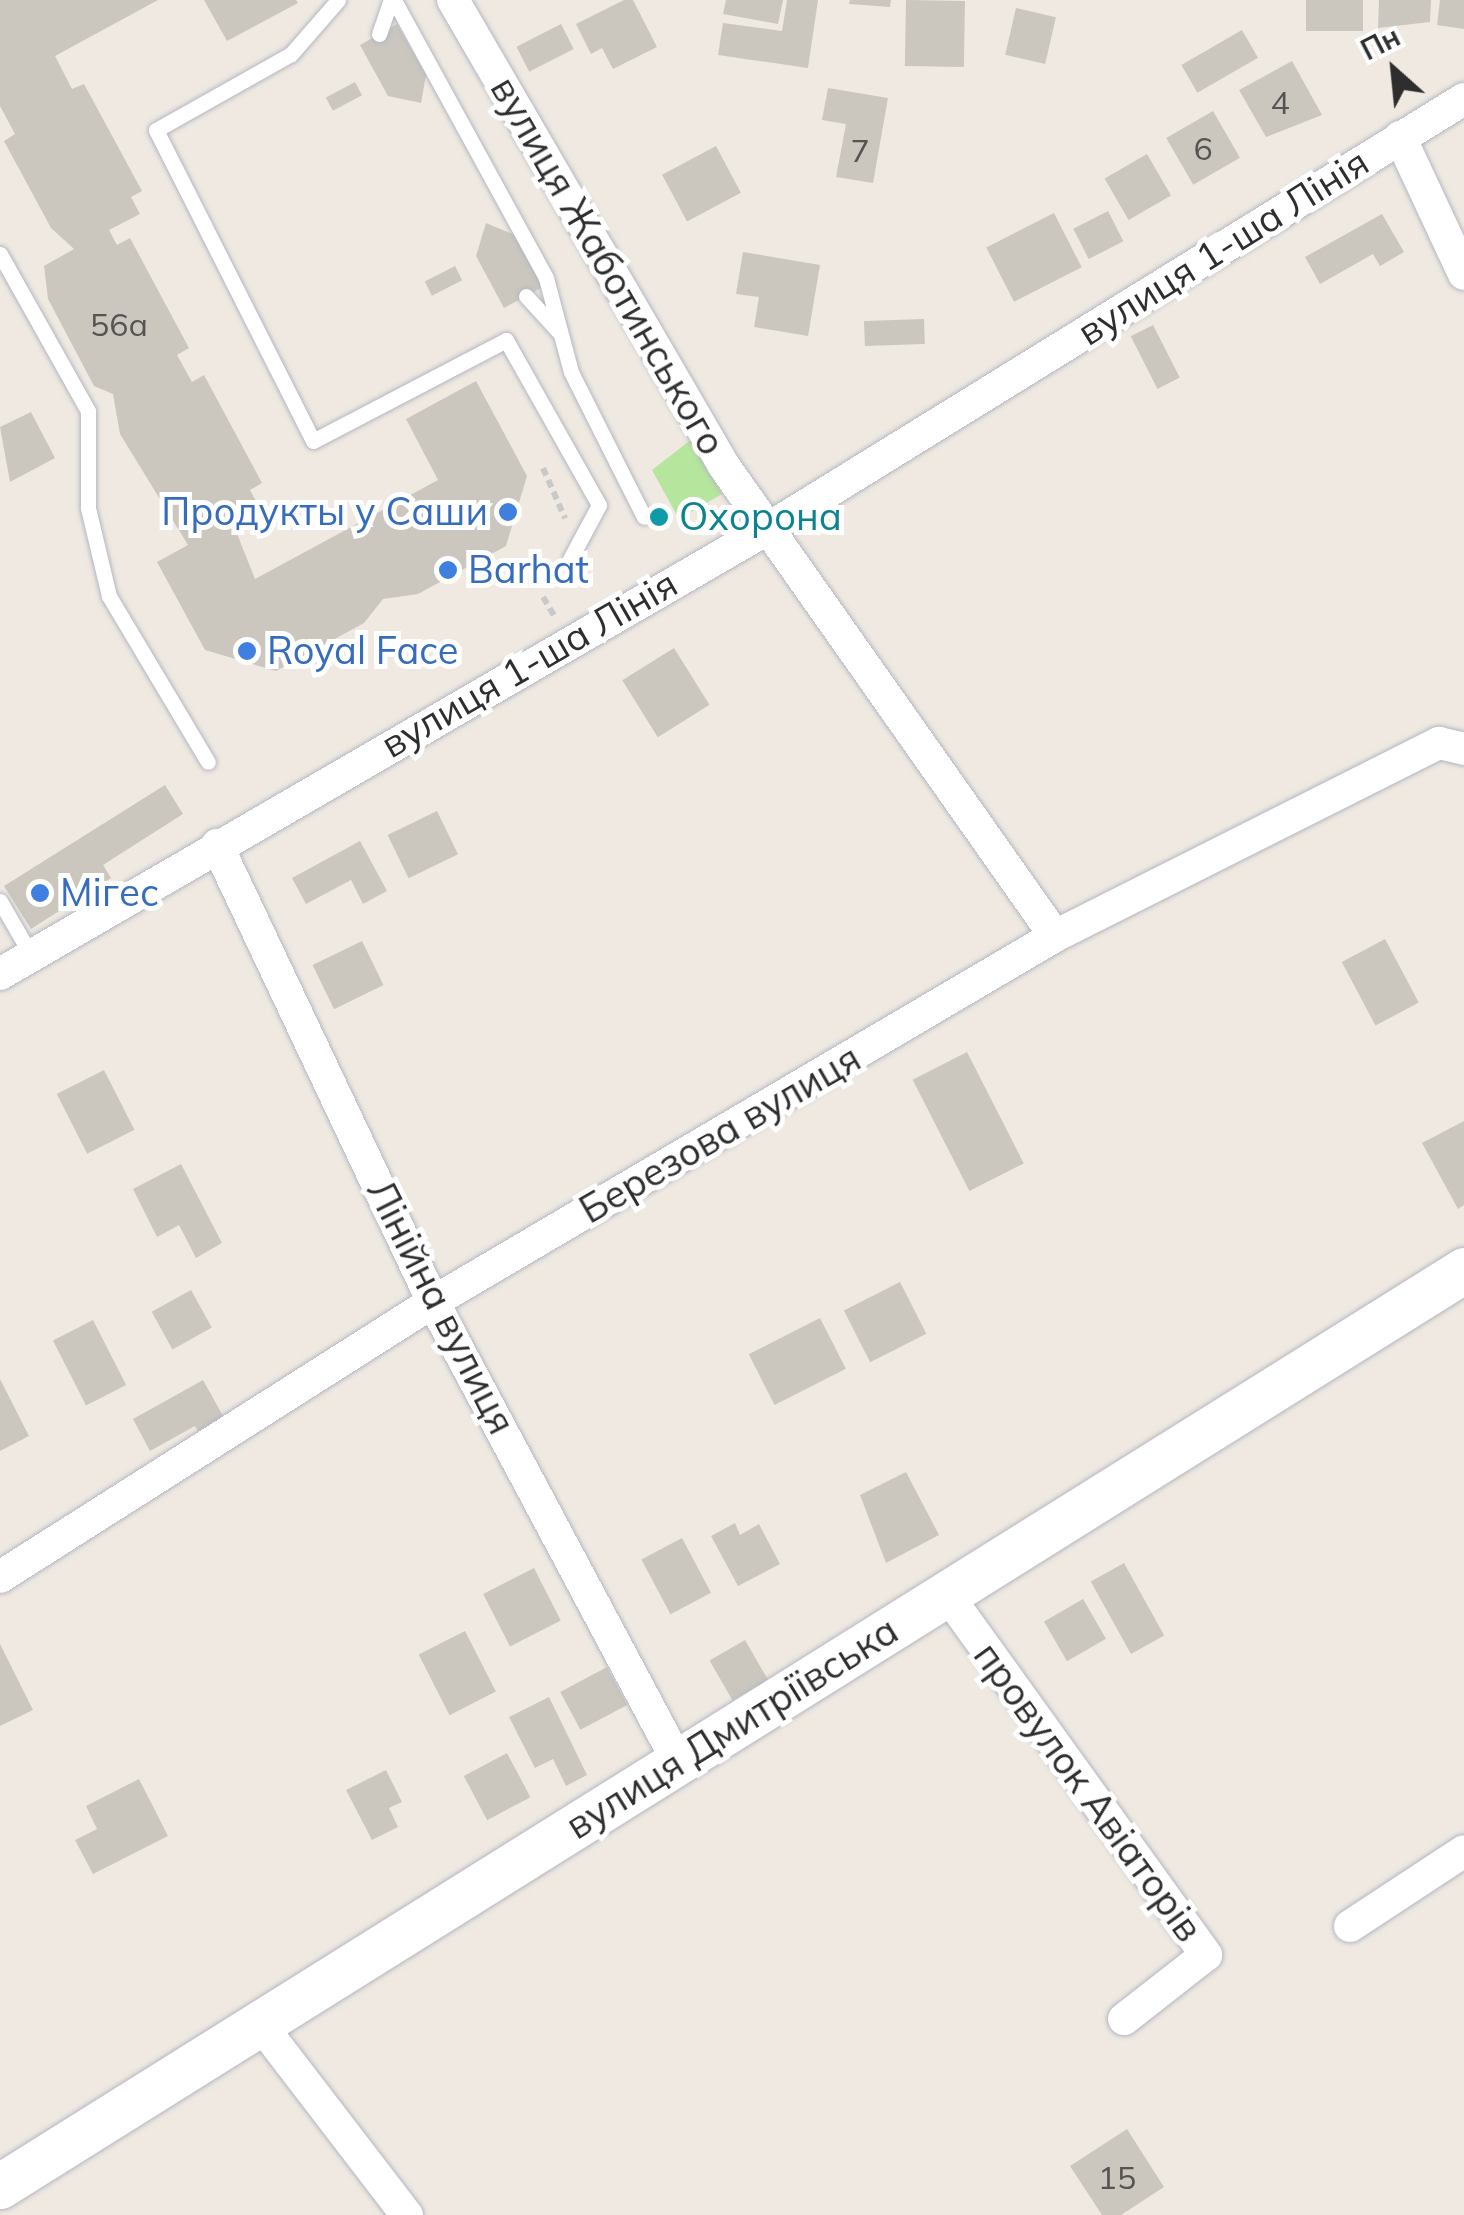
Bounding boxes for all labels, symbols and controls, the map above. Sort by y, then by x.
text: Пн [1355,18,1405,67]
north arrow [1344,20,1444,120]
street label: вулиця Жаботинського [481,69,735,463]
house number: 4 [1270,83,1290,121]
house number: 6 [1193,129,1213,167]
house number: 7 [850,131,870,169]
street label: вулиця 1-ша Лінія [1069,139,1377,355]
house number: 56а [90,305,148,343]
place label: Продукты у Саши [161,489,488,535]
place label: Охорона [679,494,842,540]
marker: Продукты у Саши [497,501,519,523]
marker: Охорона [648,506,670,528]
place label: Barhat [468,547,589,593]
marker: Barhat [437,559,459,581]
street label: вулиця 1-ша Лінія [373,561,685,767]
place label: Royal Face [267,628,458,674]
marker: Royal Face [236,640,258,662]
place label: Мігес [60,870,159,916]
marker: Мігес [29,882,51,904]
street label: Березова вулиця [572,1035,868,1233]
street label: Лінійна вулиця [357,1173,525,1441]
street label: вулиця Дмитріївська [558,1607,906,1849]
street label: провулок Авіаторів [964,1634,1212,1950]
house number: 15 [1098,2158,1136,2196]

